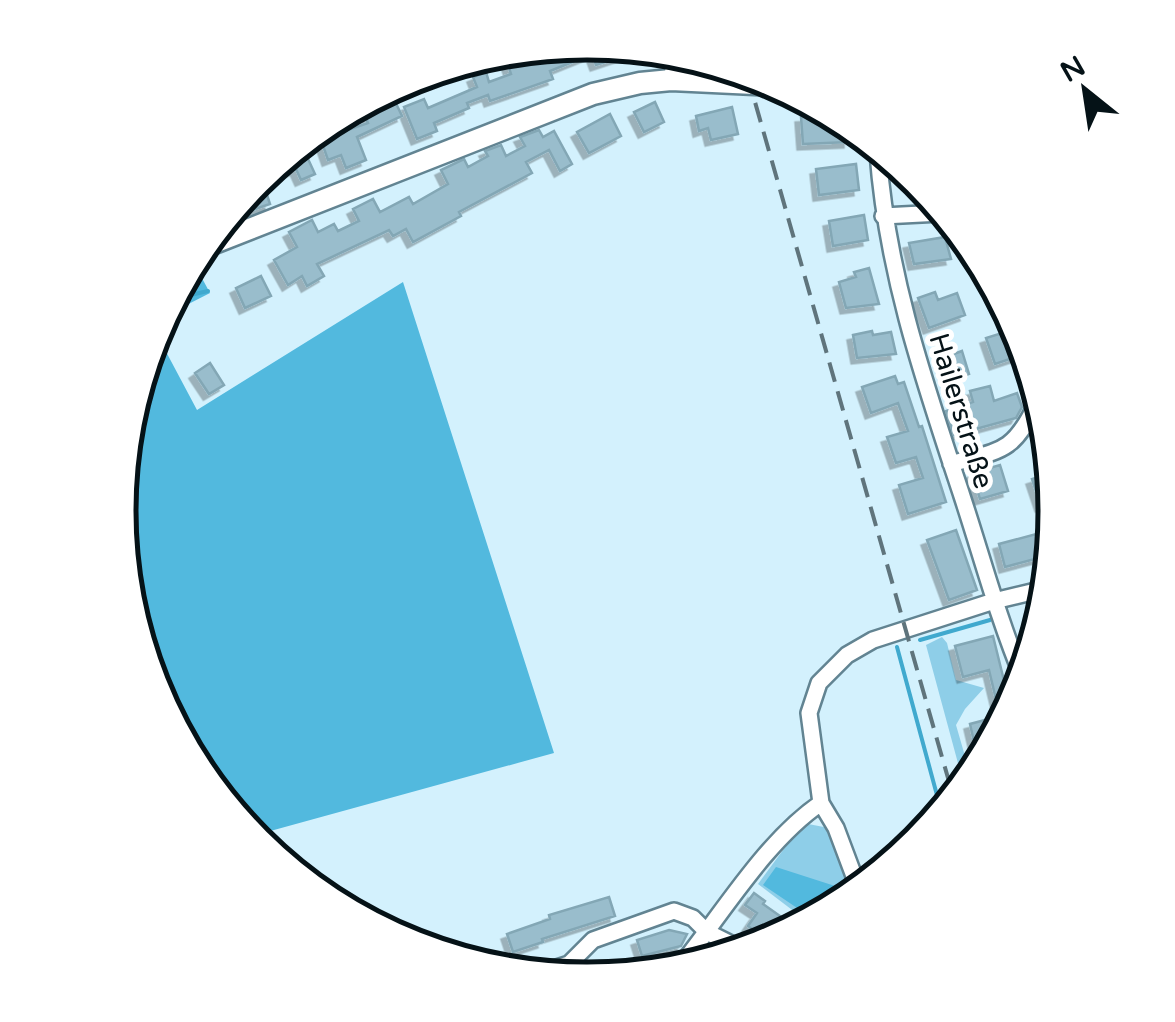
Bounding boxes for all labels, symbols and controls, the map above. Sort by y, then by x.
north arrow [1035,40,1135,140]
text: N [1055,49,1091,90]
street label: Hailerstraße [921,329,1001,493]

